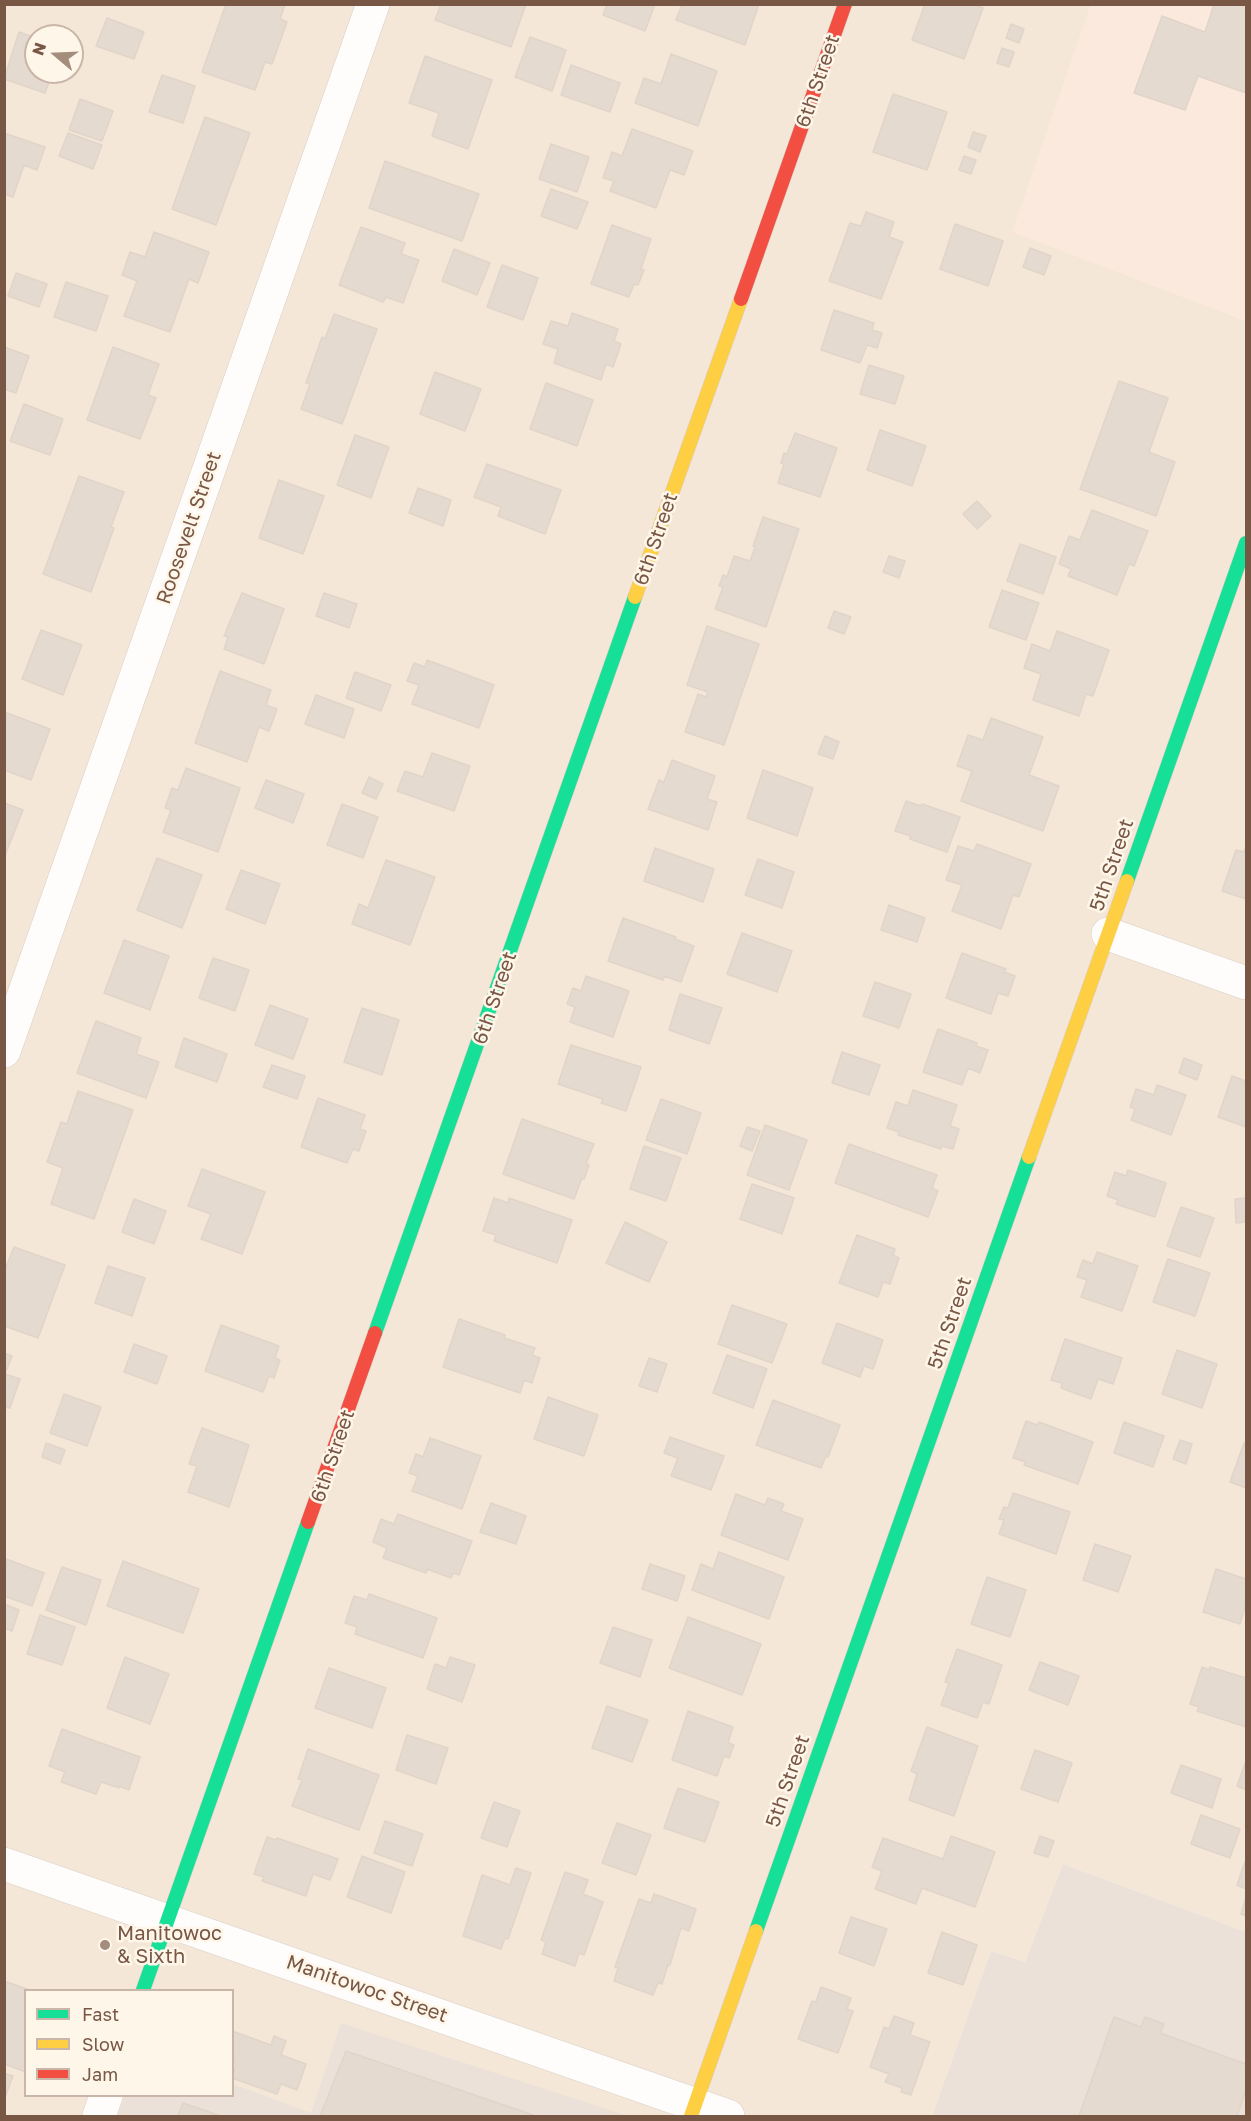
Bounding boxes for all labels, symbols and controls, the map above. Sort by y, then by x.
north arrow [24,24,84,84]
street label: 6th Street [791,31,845,131]
text: N [27,40,50,58]
street label: Roosevelt Street [152,449,226,607]
street label: 6th Street [629,489,683,589]
street label: 5th Street [1085,816,1139,914]
street label: 6th Street [468,948,522,1048]
street label: 5th Street [923,1274,977,1372]
street label: 6th Street [306,1406,360,1506]
street label: 5th Street [761,1732,815,1830]
place label: Manitowoc & Sixth [117,1922,222,1969]
marker: Manitowoc & Sixth [98,1938,112,1952]
street label: Manitowoc Street [283,1950,451,2028]
legend [24,1989,234,2097]
text: Fast [82,2003,119,2025]
text: Slow [82,2033,124,2055]
text: Jam [82,2063,118,2085]

